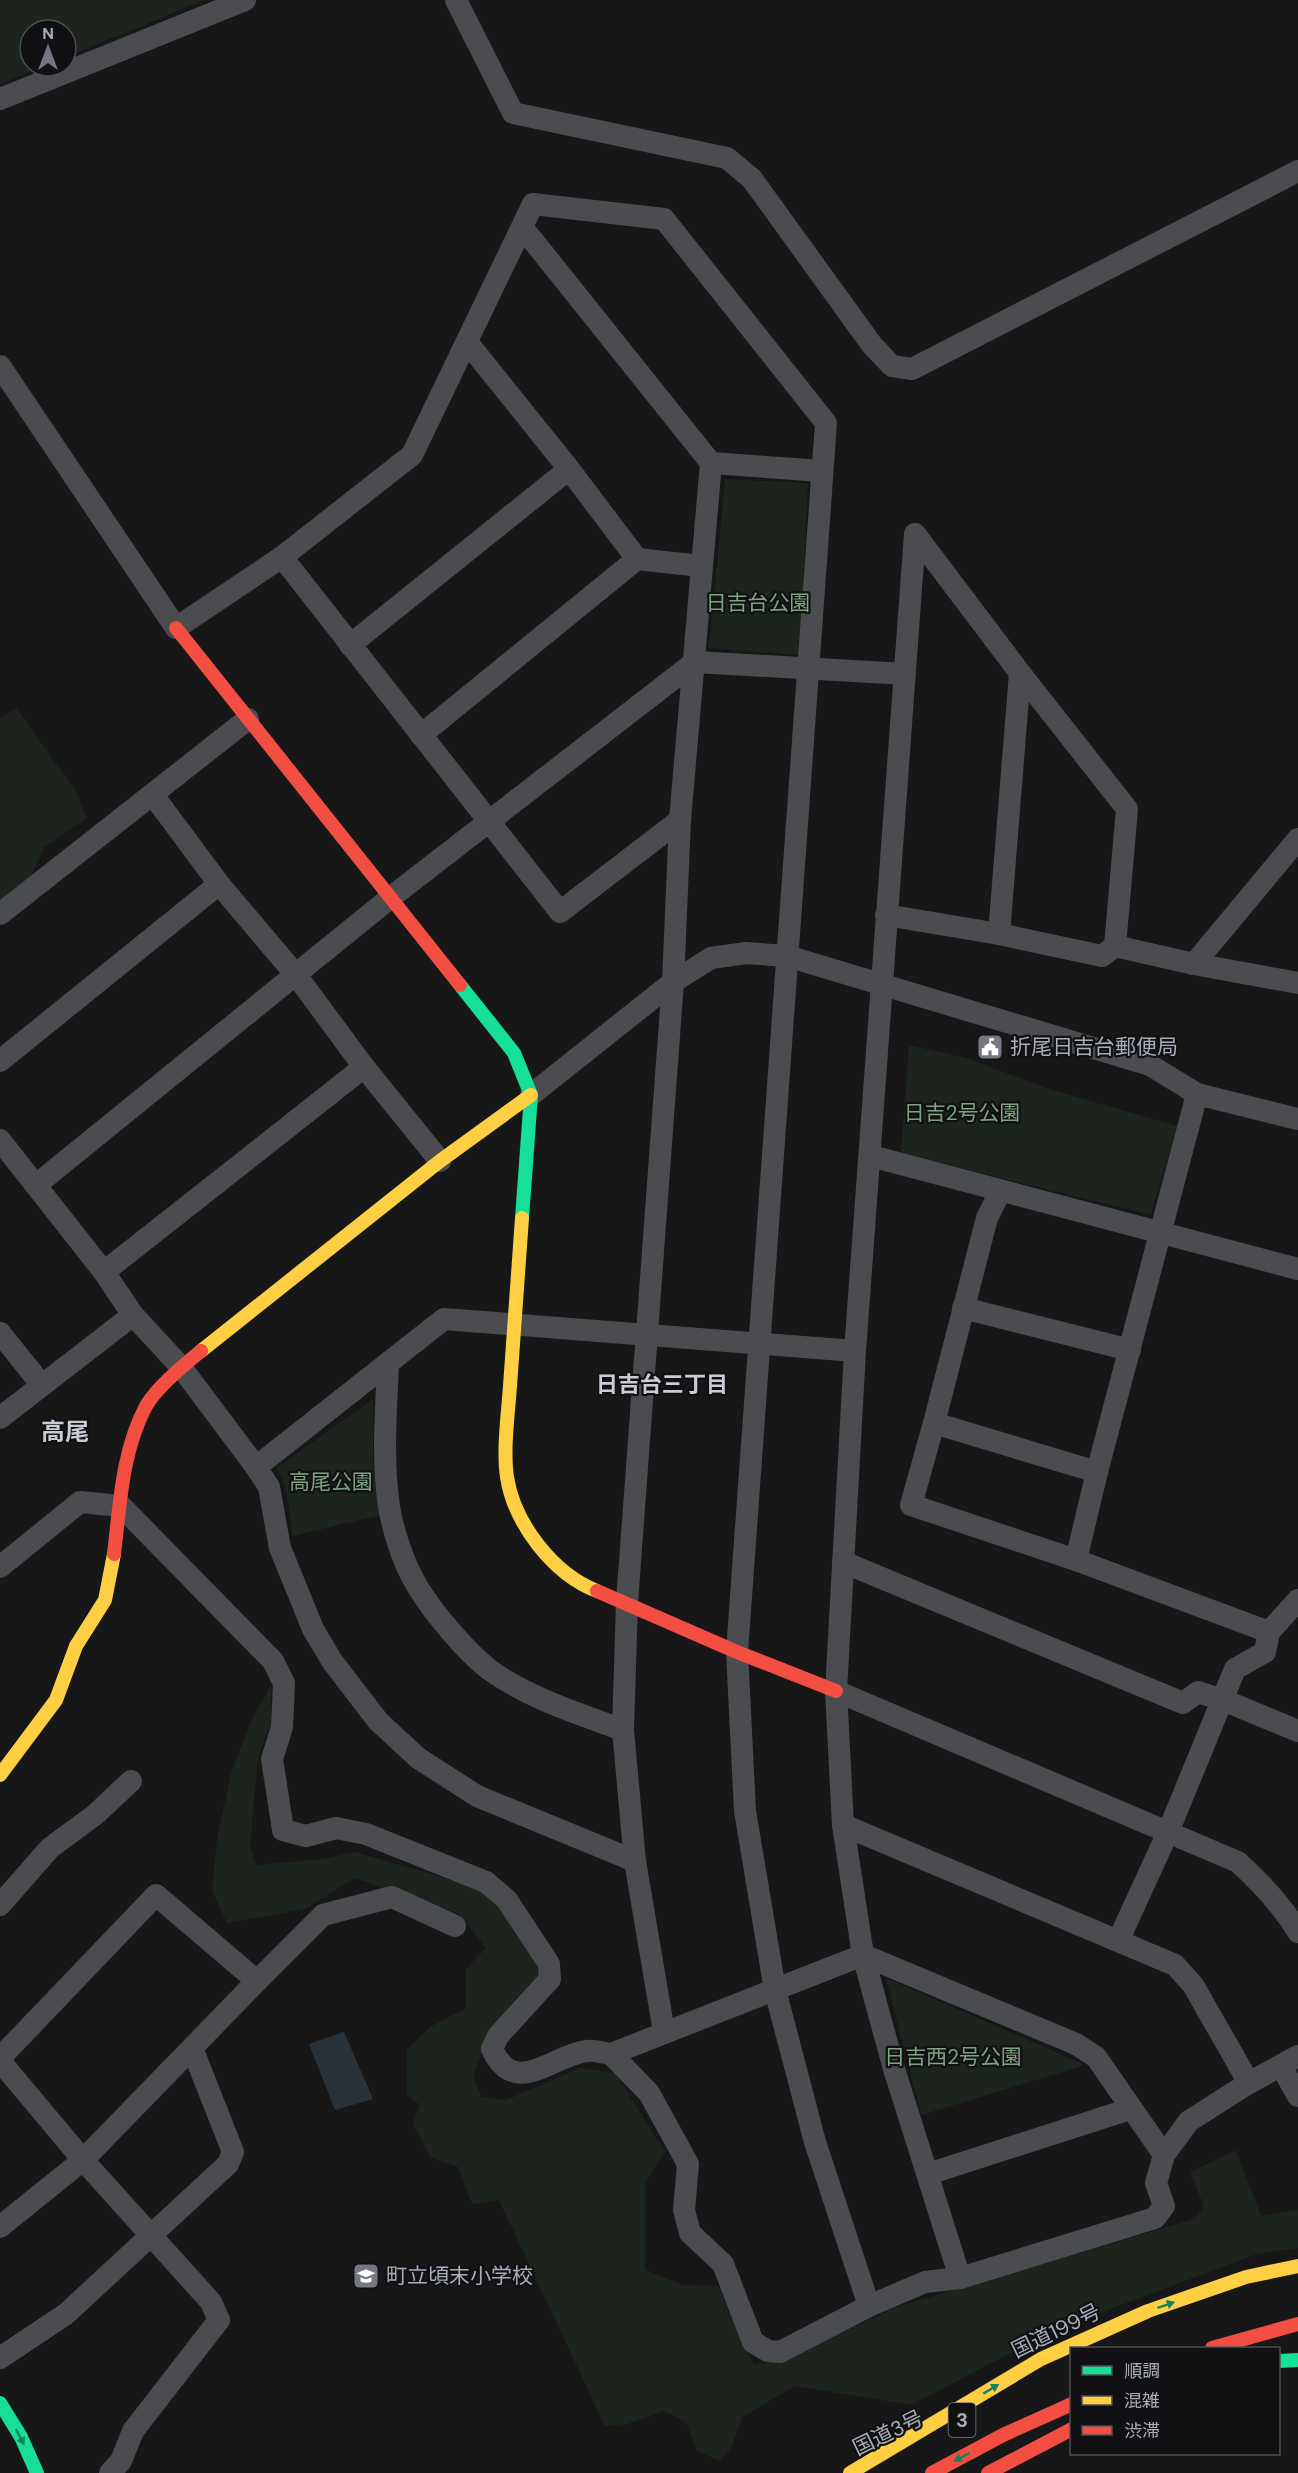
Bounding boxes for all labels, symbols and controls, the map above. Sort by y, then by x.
north arrow [18,18,78,78]
text: N [42,23,54,44]
park label: 日吉台公園 [706,589,811,617]
public building icon: 折尾日吉台郵便局 [975,1032,1005,1062]
place label: 折尾日吉台郵便局 [1010,1033,1178,1061]
park label: 日吉2号公園 [903,1099,1021,1127]
district label: 日吉台三丁目 [596,1370,728,1399]
district label: 高尾 [41,1416,89,1447]
park label: 高尾公園 [289,1468,373,1496]
park label: 日吉西2号公園 [884,2043,1022,2071]
school or university icon: 町立頃末小学校 [351,2261,381,2291]
place label: 町立頃末小学校 [386,2262,533,2290]
street label: 国道199号 [1007,2297,1105,2365]
one-way arrow [1157,2299,1175,2309]
legend [1070,2347,1280,2455]
text: 順調 [1124,2359,1160,2383]
one-way arrow [983,2384,1000,2394]
text: 混雑 [1124,2389,1160,2413]
road number: 3 [948,2403,976,2437]
street label: 国道3号 [848,2404,928,2462]
text: 渋滞 [1124,2419,1160,2443]
one-way arrow [15,2429,25,2446]
one-way arrow [953,2452,970,2462]

